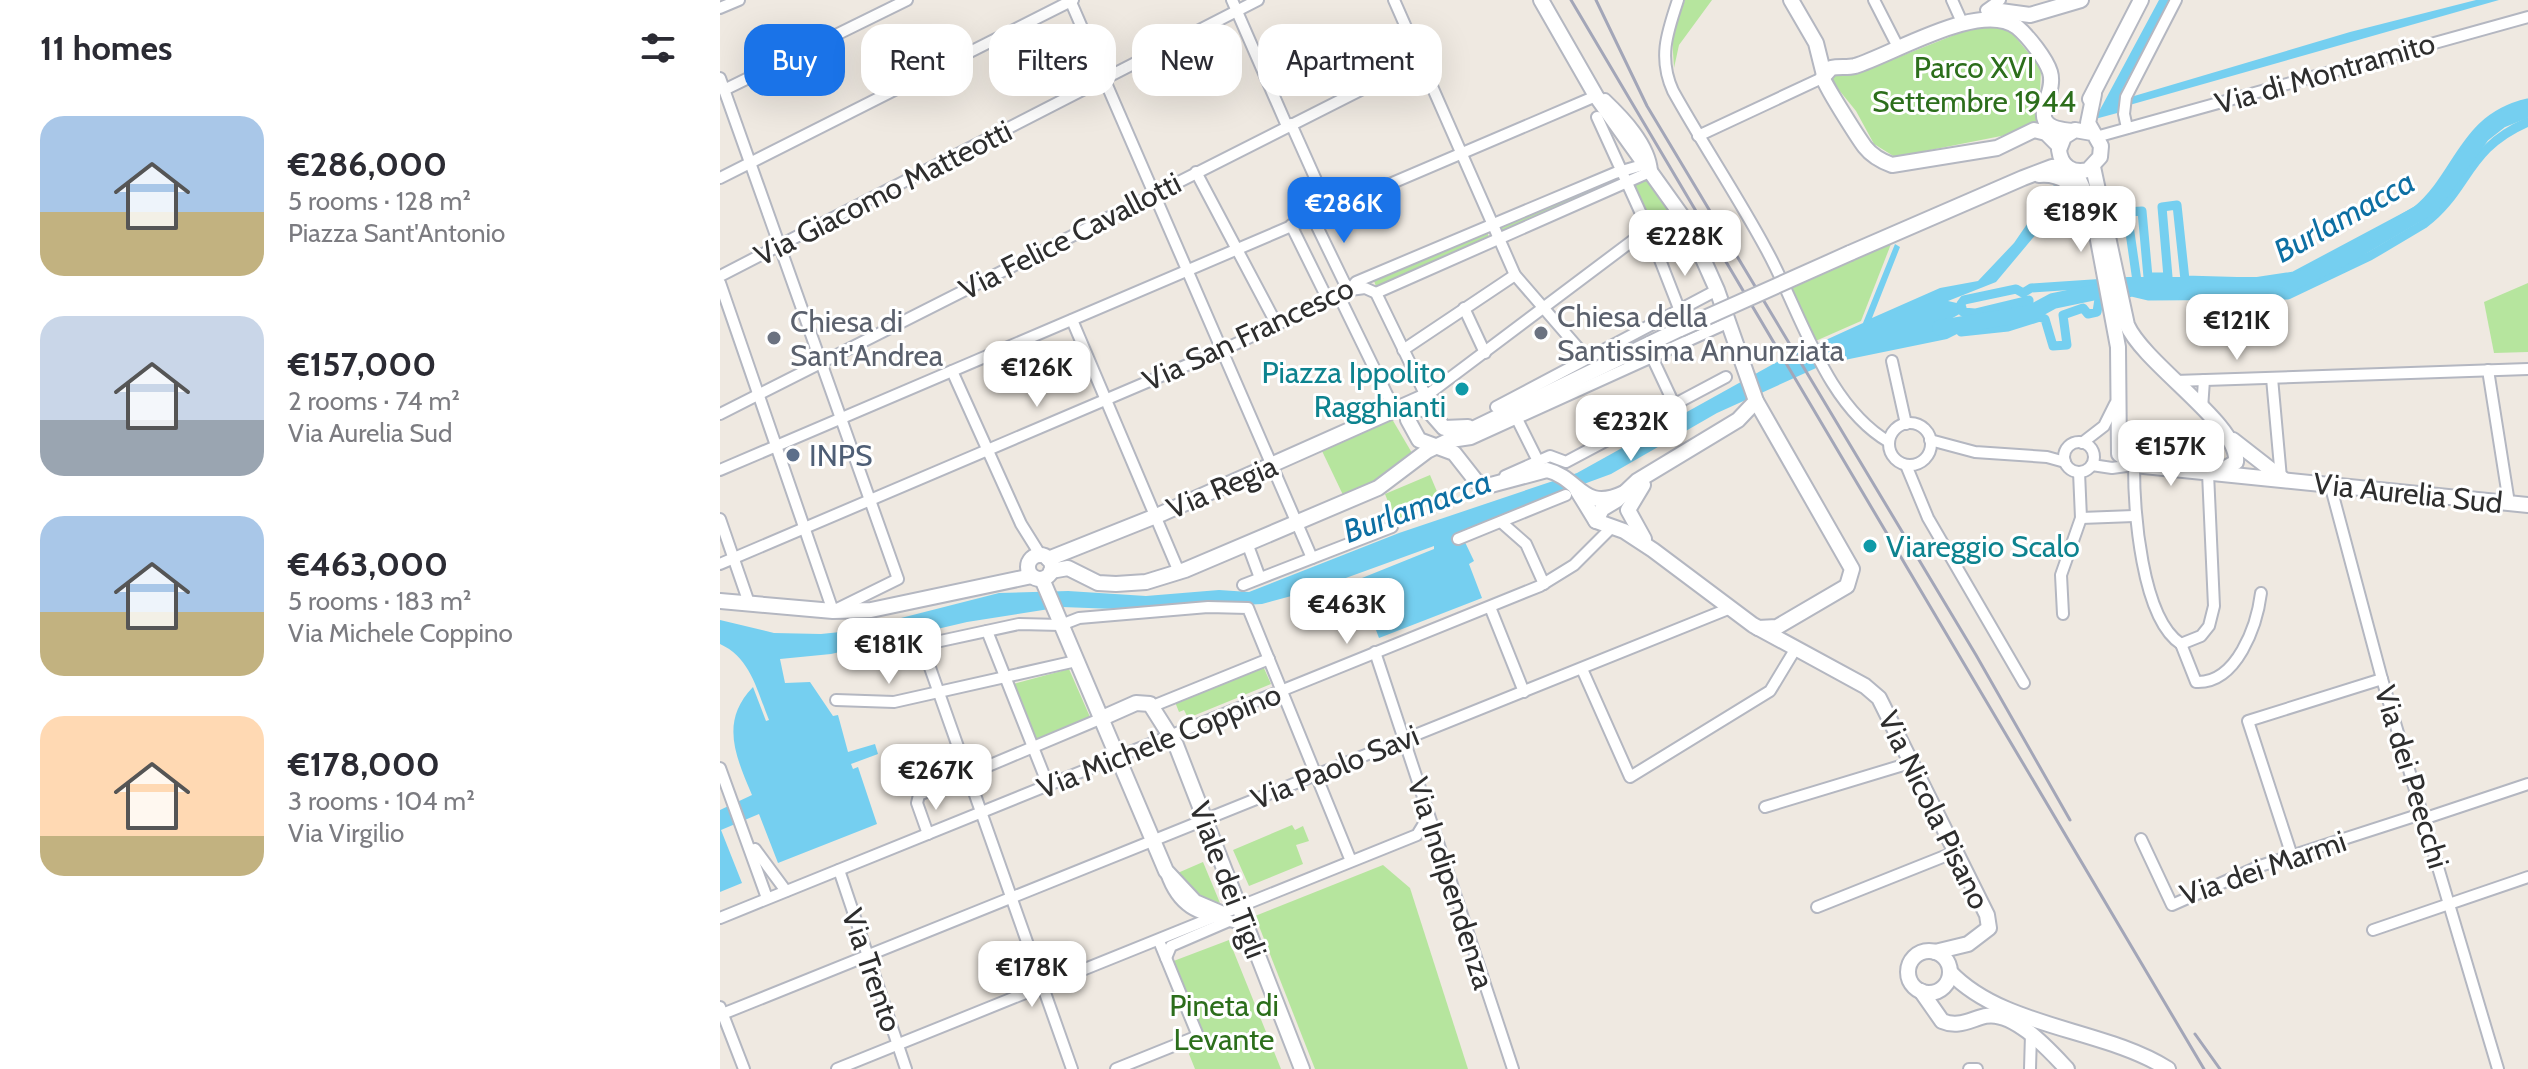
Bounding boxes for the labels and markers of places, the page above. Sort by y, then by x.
pin: €286K [1288,177,1400,245]
pin: €189K [2025,186,2137,254]
pin: €228K [1629,210,1741,278]
pin: €121K [2181,294,2293,362]
place label: Chiesa della Santissima Annunziata [1557,298,1845,369]
place label: Chiesa di Sant'Andrea [790,303,944,374]
marker: Chiesa della Santissima Annunziata [1532,324,1550,342]
marker: Chiesa di Sant'Andrea [765,329,783,347]
pin: €126K [981,341,1093,409]
place label: Piazza Ippolito Ragghianti [1262,354,1446,425]
marker: Piazza Ippolito Ragghianti [1453,380,1471,398]
pin: €232K [1575,395,1687,463]
pin: €157K [2115,420,2227,488]
place label: INPS [809,437,872,474]
marker: INPS [784,446,802,464]
place label: Viareggio Scalo [1886,528,2080,565]
marker: Viareggio Scalo [1861,537,1879,555]
pin: €463K [1291,578,1403,646]
pin: €181K [833,618,945,686]
pin: €267K [880,744,992,812]
pin: €178K [976,941,1088,1009]

